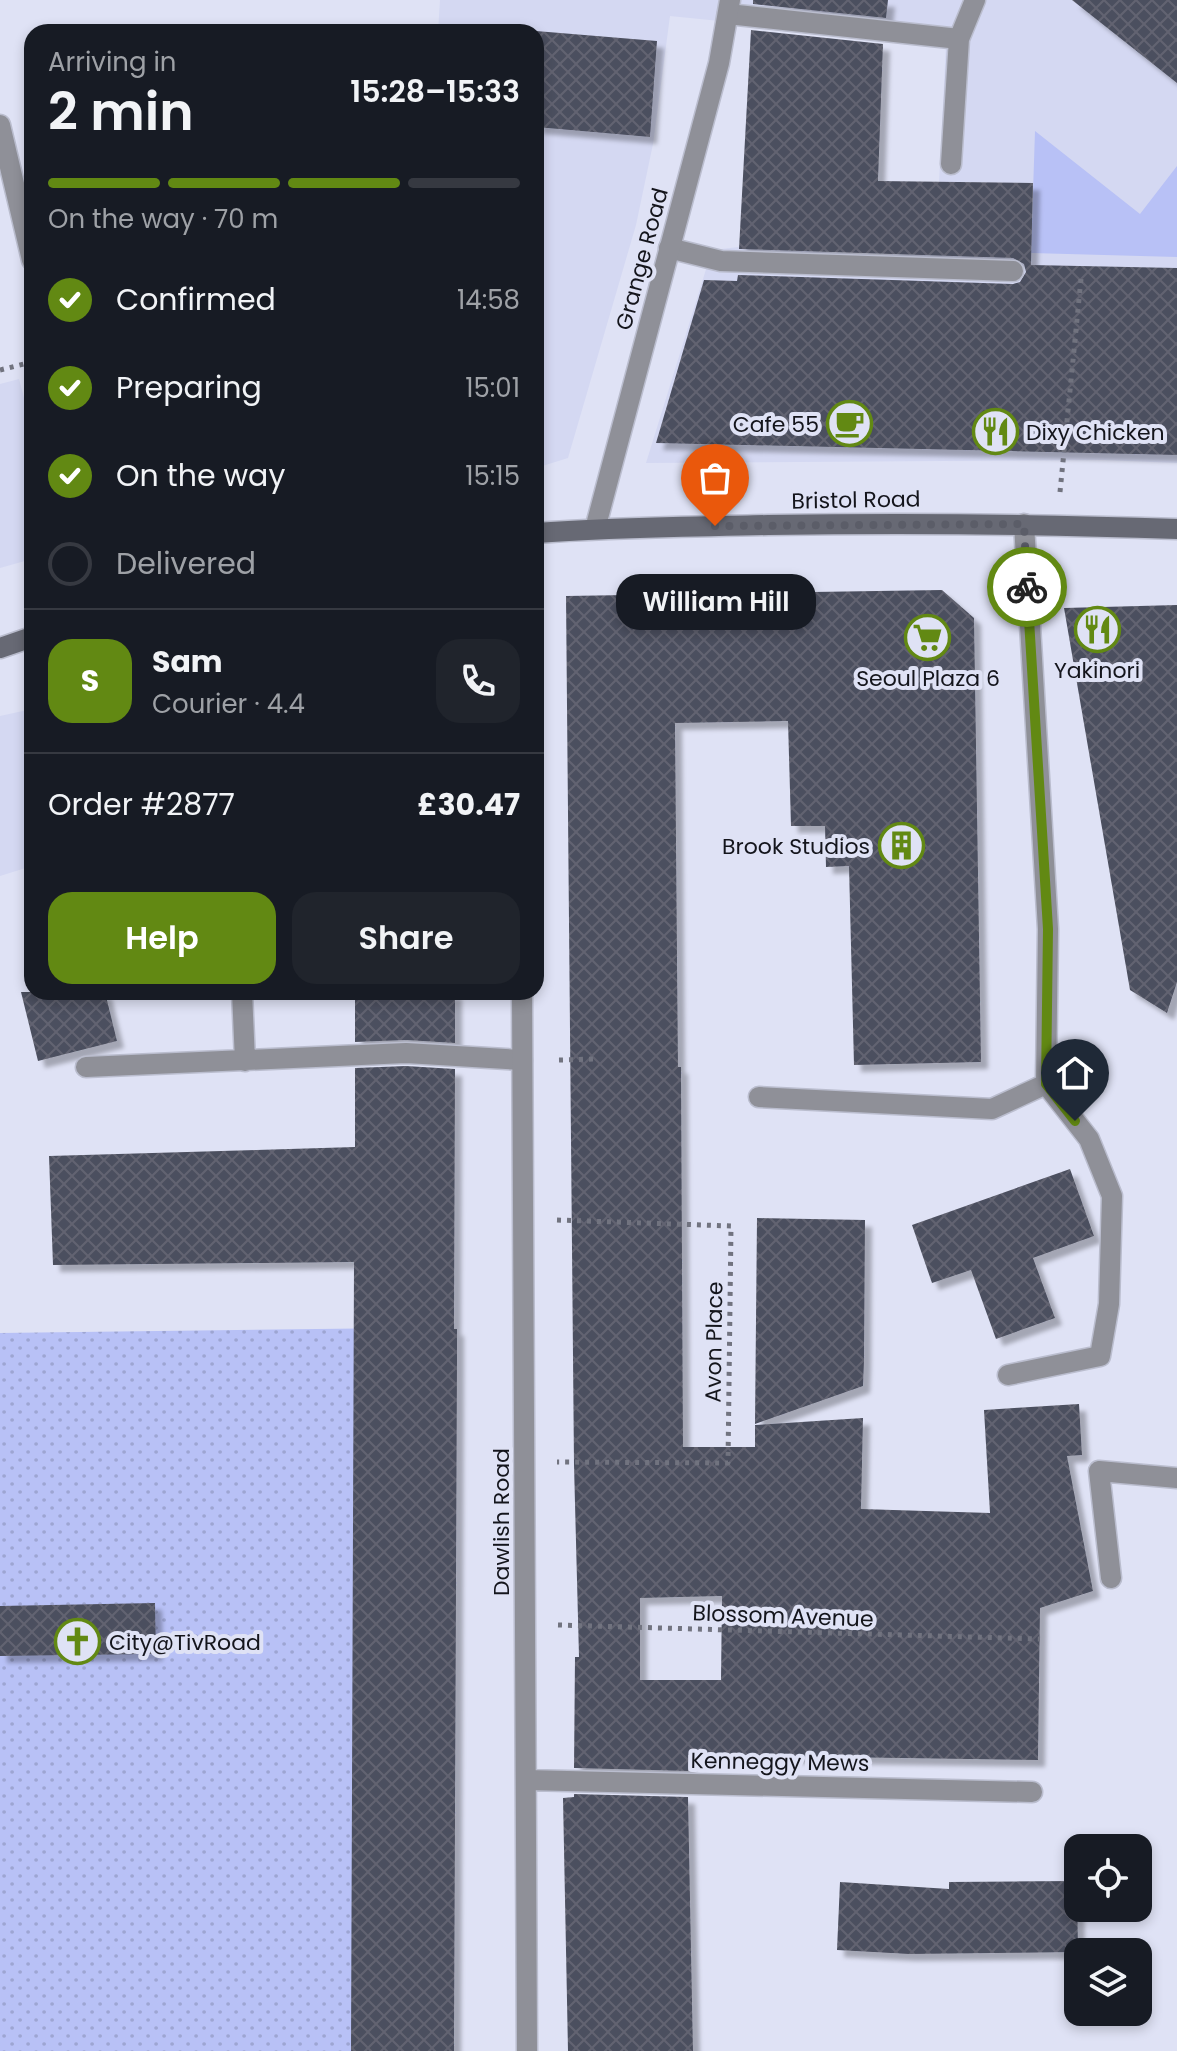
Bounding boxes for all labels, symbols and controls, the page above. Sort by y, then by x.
text: Arriving in [48,44,177,80]
text: 15:28–15:33 [350,70,520,113]
text: 2 min [48,75,194,148]
street label: Grange Road [608,185,676,333]
text: On the way · 70 m [48,201,278,237]
icon: check [48,278,92,322]
text: Confirmed [116,278,276,321]
text: 14:58 [457,282,520,318]
icon: check [48,366,92,410]
text: Preparing [116,366,262,409]
text: 15:01 [465,370,520,406]
cafe icon: Cafe 55 [826,400,874,448]
restaurant icon: Dixy Chicken [971,408,1019,456]
place label: Cafe 55 [733,409,819,440]
place label: Dixy Chicken [1026,417,1165,448]
pin [681,444,749,526]
icon: check [48,454,92,498]
text: On the way [116,454,285,497]
icon: bag [693,456,737,500]
text: 15:15 [465,458,520,494]
street label: Bristol Road [791,483,921,517]
text: Delivered [116,542,256,585]
courier [987,547,1067,627]
icon: bike [1005,565,1049,609]
callout: William Hill [615,574,815,630]
text: William Hill [643,584,789,620]
restaurant icon: Yakinori [1073,605,1121,653]
supermarket icon: Seoul Plaza 6 [904,613,952,661]
button: phone [436,639,520,723]
text: Sam [152,640,223,683]
place label: Yakinori [1054,655,1140,686]
text: S [81,659,99,702]
place label: Seoul Plaza 6 [856,663,1000,694]
text: Courier · 4.4 [152,686,305,722]
text: Order #2877 [48,783,235,826]
text: £30.47 [418,783,520,826]
building icon: Brook Studios [877,822,925,870]
place label: Brook Studios [722,831,870,862]
button: Help [48,892,276,984]
button: Share [292,892,520,984]
pin [1041,1039,1109,1121]
icon: home [1053,1051,1097,1095]
street label: Avon Place [697,1281,731,1403]
street label: Dawlish Road [486,1448,517,1596]
street label: Blossom Avenue [692,1597,874,1635]
church icon: City@TivRoad [54,1618,102,1666]
place label: City@TivRoad [109,1627,261,1658]
street label: Kenneggy Mews [690,1745,870,1779]
map controls [1064,1834,1152,2026]
button: locate [1064,1834,1152,1922]
button: layers [1064,1938,1152,2026]

